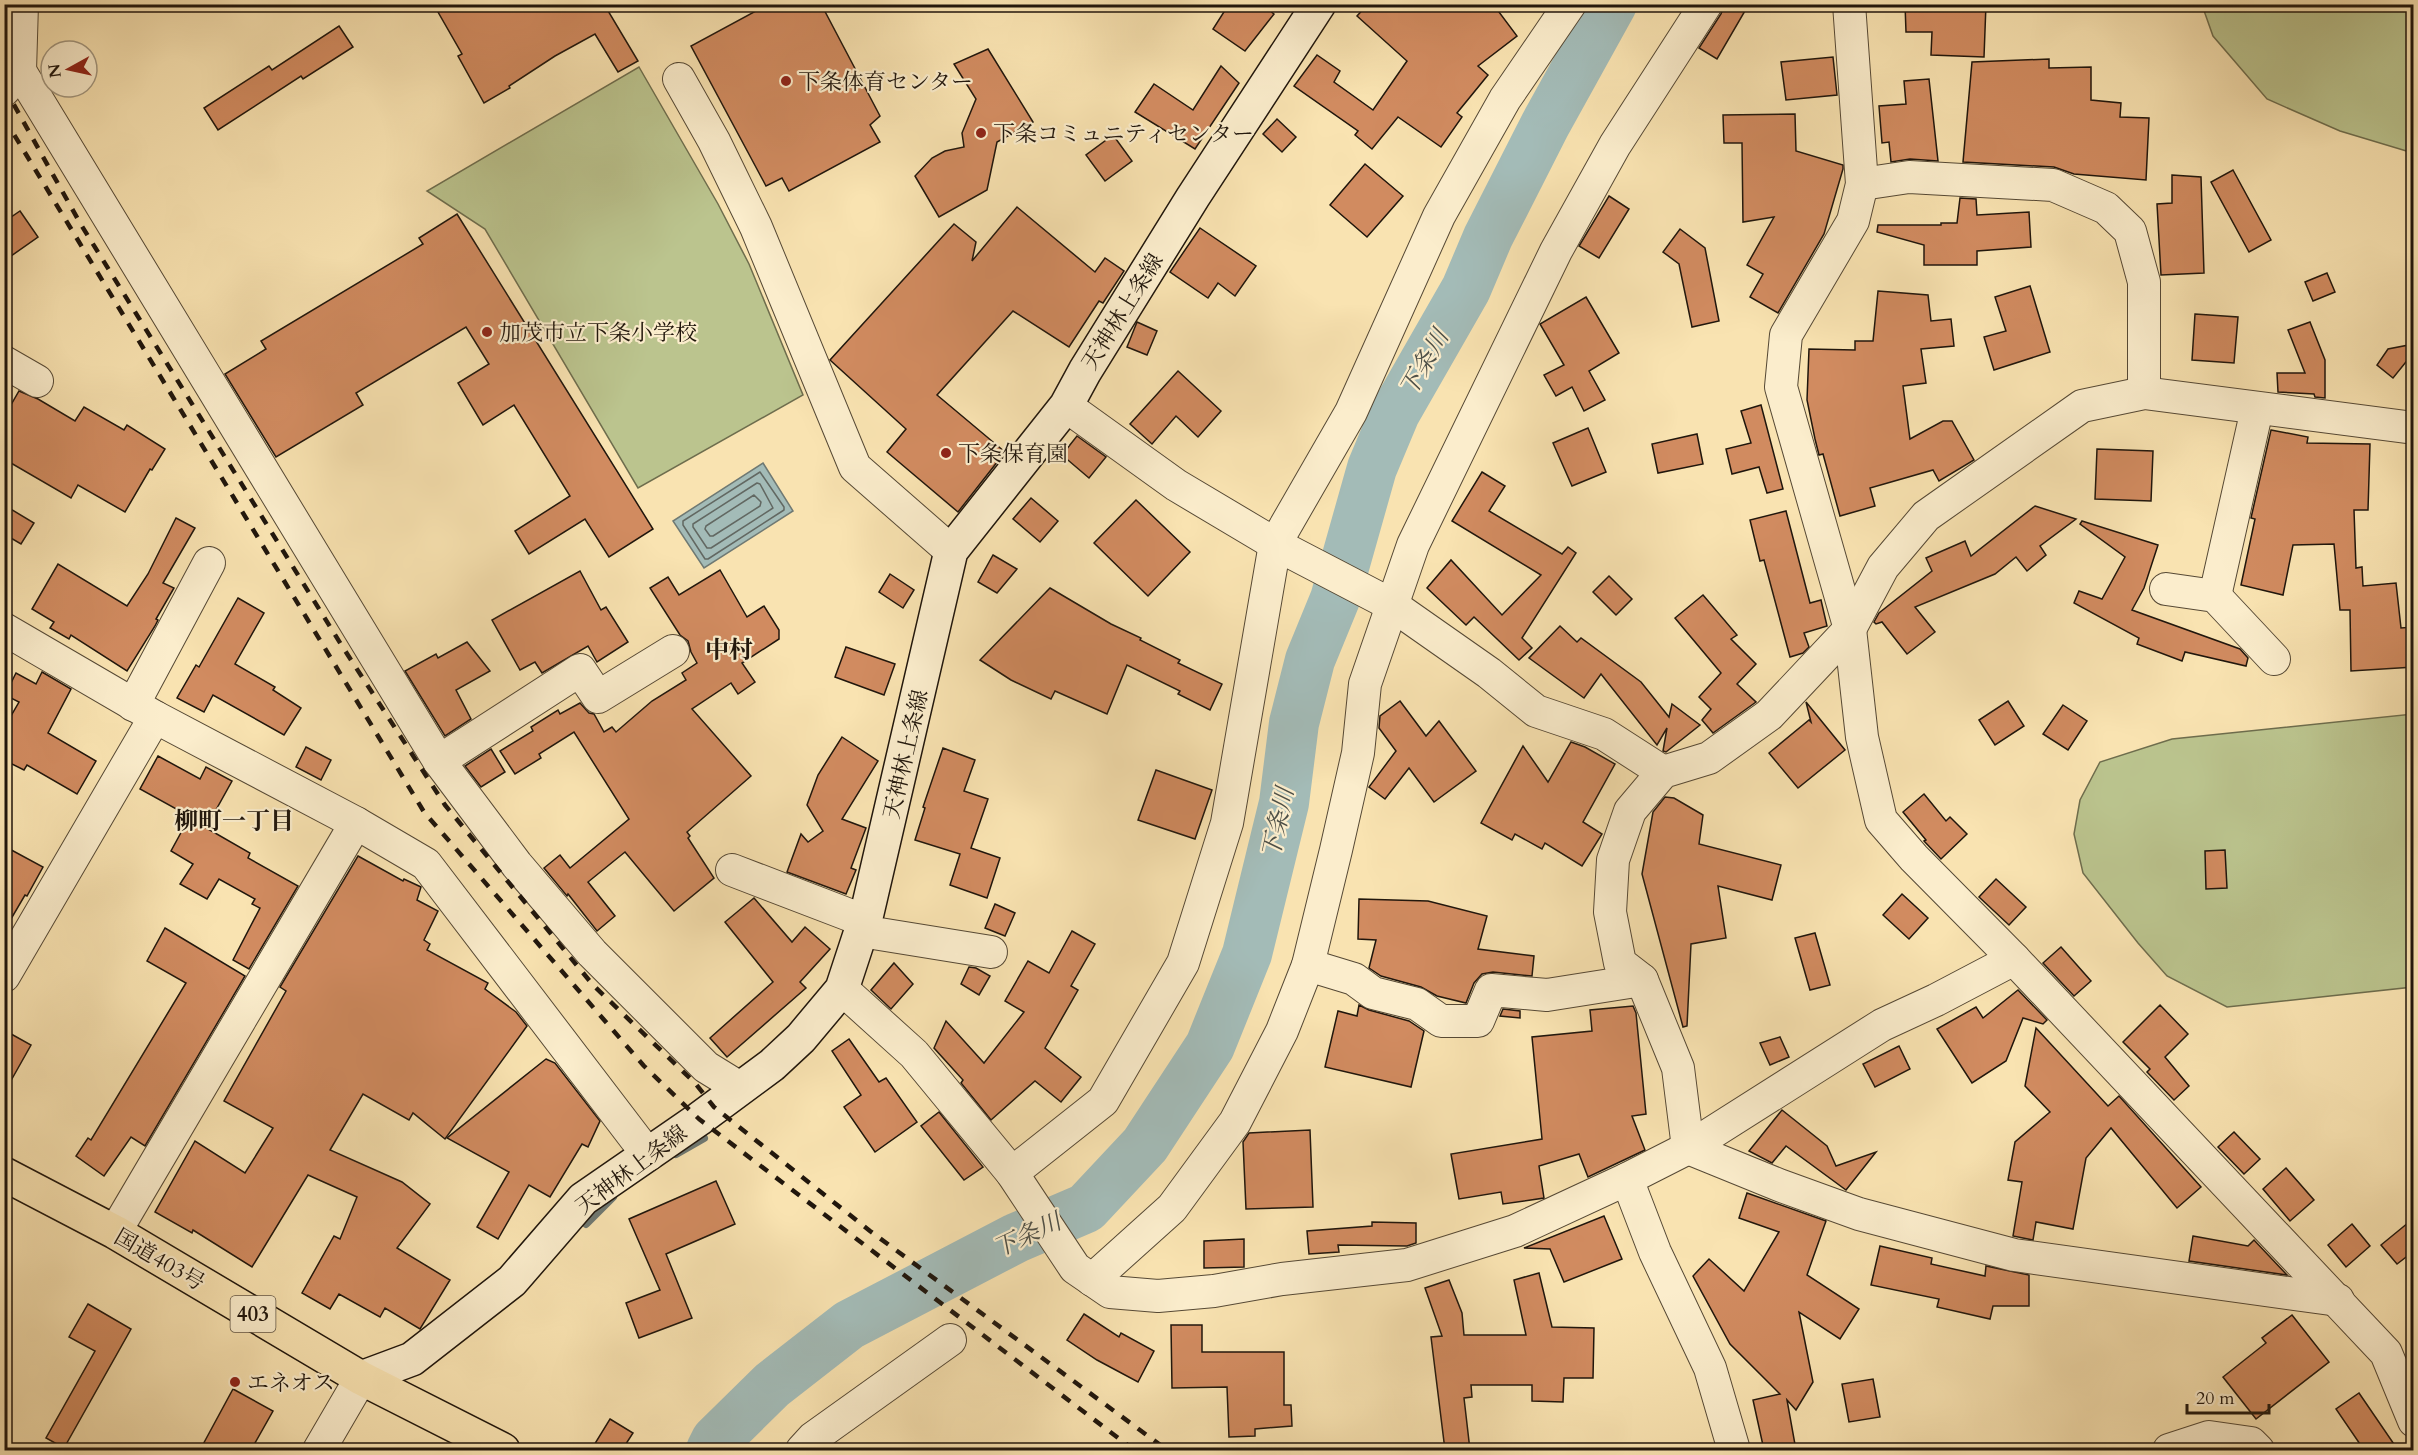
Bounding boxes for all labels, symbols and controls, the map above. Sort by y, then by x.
north arrow [39,39,99,99]
text: N [43,62,67,79]
place label: 下条体育センター [798,67,973,97]
marker: 下条体育センター [779,74,793,88]
place label: 下条コミュニティセンター [993,119,1254,149]
marker: 下条コミュニティセンター [974,126,988,140]
street label: 天神林上条線 [1075,248,1171,375]
place label: 加茂市立下条小学校 [499,318,697,348]
water label: 下条川 [1392,321,1458,403]
marker: 加茂市立下条小学校 [480,325,494,339]
place label: 下条保育園 [958,439,1068,469]
marker: 下条保育園 [939,446,953,460]
district label: 中村 [705,634,753,667]
street label: 天神林上条線 [877,687,935,822]
water label: 下条川 [1255,782,1303,862]
district label: 柳町一丁目 [174,805,294,838]
street label: 天神林上条線 [570,1118,693,1222]
water label: 下条川 [988,1204,1070,1266]
street label: 国道403号 [109,1222,210,1298]
road number: 403 [230,1296,276,1332]
place label: エネオス [247,1368,335,1398]
marker: エネオス [228,1375,242,1389]
scale bar [2187,1377,2270,1415]
text: 20 m [2196,1386,2235,1411]

